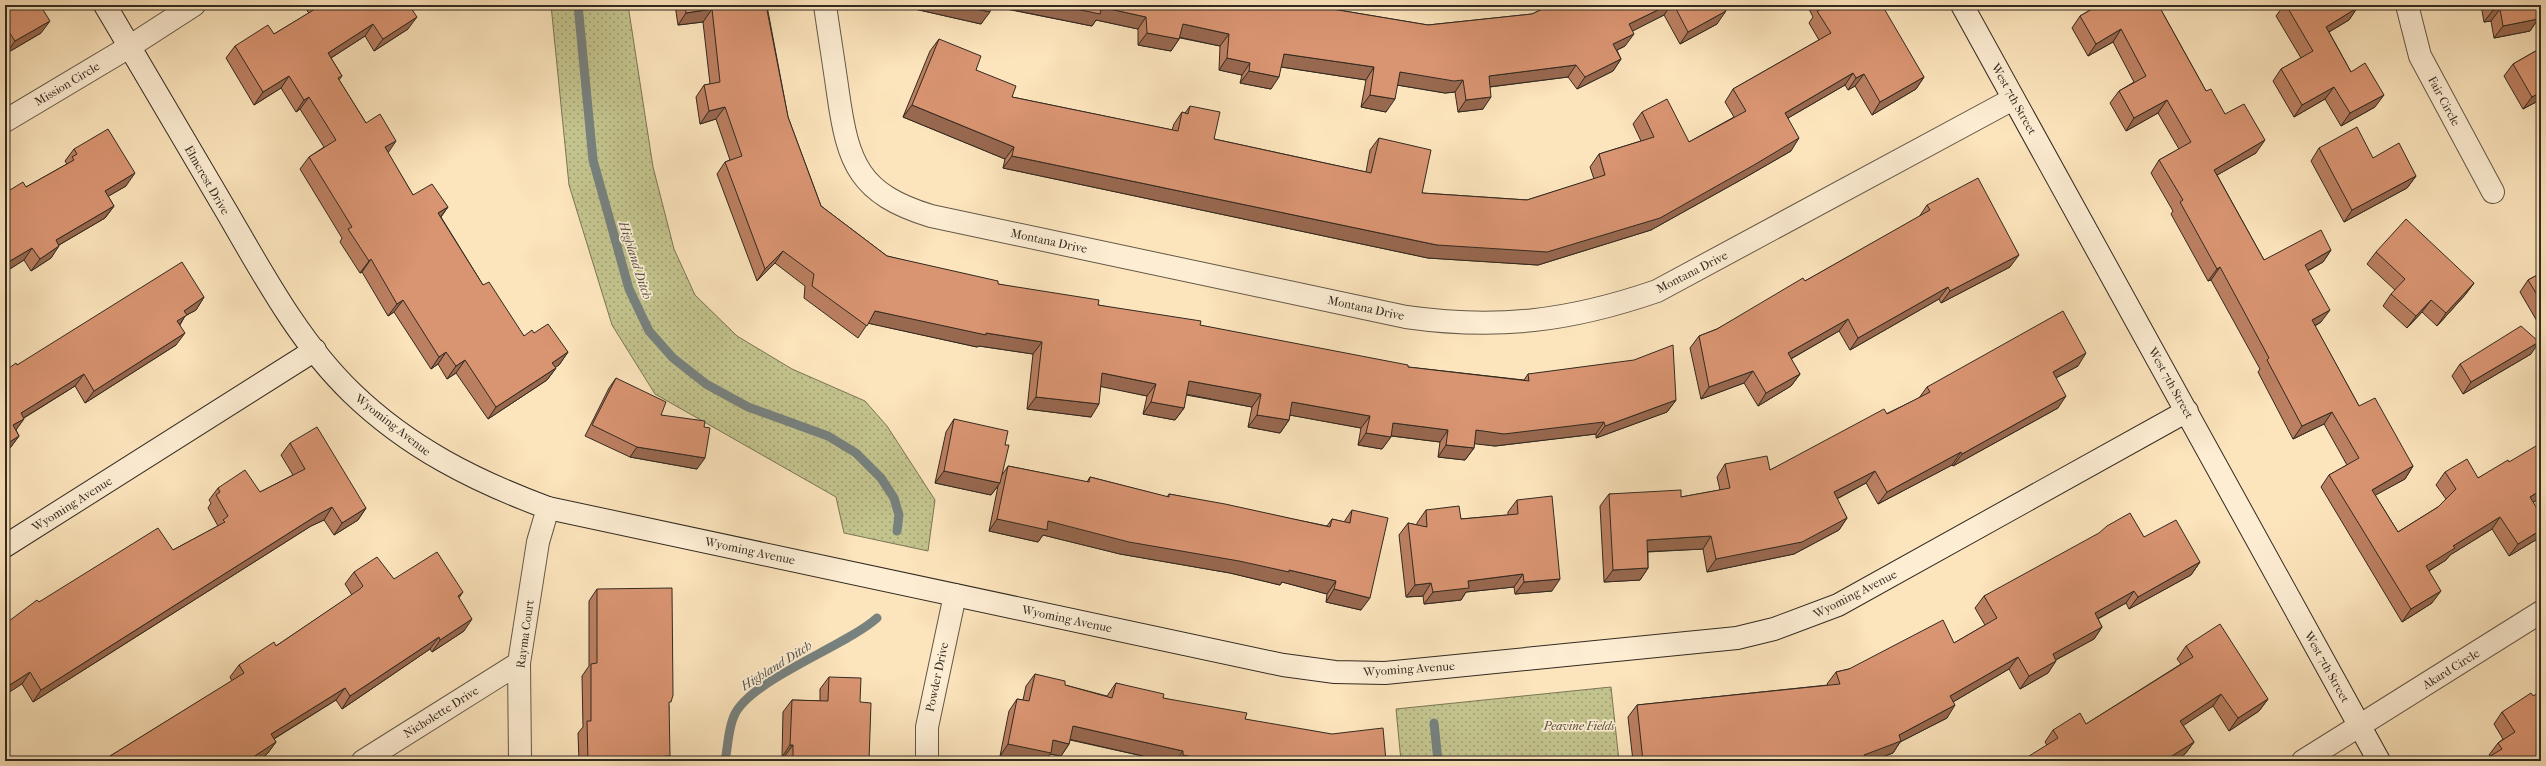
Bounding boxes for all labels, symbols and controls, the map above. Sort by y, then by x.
street label: Mission Circle [32,59,102,109]
street label: West 7th Street [1988,60,2040,138]
street label: Fair Circle [2425,74,2463,128]
street label: Elmcrest Drive [182,143,232,217]
water label: Highland Ditch [616,218,655,301]
street label: Montana Drive [1009,226,1089,256]
street label: Montana Drive [1654,248,1730,296]
street label: Montana Drive [1326,293,1406,323]
street label: West 7th Street [2145,344,2197,422]
street label: Wyoming Avenue [352,391,434,459]
street label: Wyoming Avenue [28,474,115,535]
street label: Wyoming Avenue [703,534,796,567]
street label: Wyoming Avenue [1810,567,1899,622]
street label: Rayma Court [513,598,537,669]
street label: Wyoming Avenue [1020,602,1113,635]
street label: West 7th Street [2301,628,2353,706]
water label: Highland Ditch [737,637,815,694]
street label: Powder Drive [923,641,951,713]
street label: Akard Circle [2419,646,2482,693]
street label: Wyoming Avenue [1362,659,1455,679]
street label: Nicholette Drive [401,683,481,741]
park label: Peavine Fields [1543,719,1615,733]

